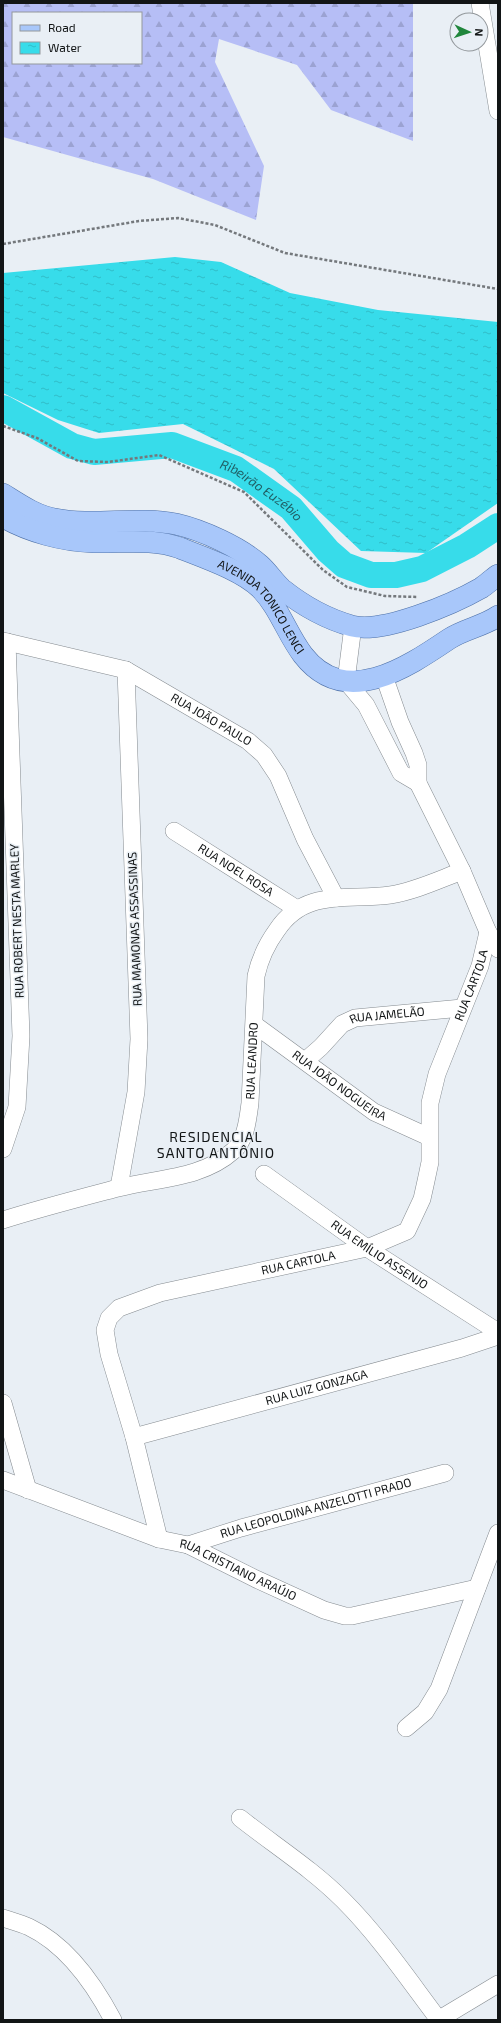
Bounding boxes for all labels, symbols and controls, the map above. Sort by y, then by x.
legend [12,12,142,64]
north arrow [449,12,489,52]
text: Road [48,20,76,34]
text: N [473,28,486,37]
text: Water [48,40,82,54]
water label: Ribeirão Euzébio [218,456,306,524]
street label: AVENIDA TONICO LENCI [216,556,308,656]
street label: RUA JOÃO PAULO [169,690,255,748]
street label: RUA NOEL ROSA [196,840,277,899]
street label: RUA ROBERT NESTA MARLEY [6,843,26,999]
street label: RUA MAMONAS ASSASSINAS [124,851,144,1006]
street label: RUA CARTOLA [451,947,490,1023]
street label: RUA JAMELÃO [347,1004,425,1026]
street label: RUA LEANDRO [242,1022,260,1100]
street label: RUA JOÃO NOGUEIRA [290,1047,389,1123]
district label: RESIDENCIAL SANTO ANTÔNIO [157,1128,275,1161]
street label: RUA EMÍLIO ASSENJO [329,1217,431,1291]
street label: RUA CARTOLA [260,1247,337,1277]
street label: RUA LUIZ GONZAGA [264,1366,369,1407]
street label: RUA LEOPOLDINA ANZELOTTI PRADO [218,1474,413,1540]
street label: RUA CRISTIANO ARAÚJO [178,1535,299,1603]

